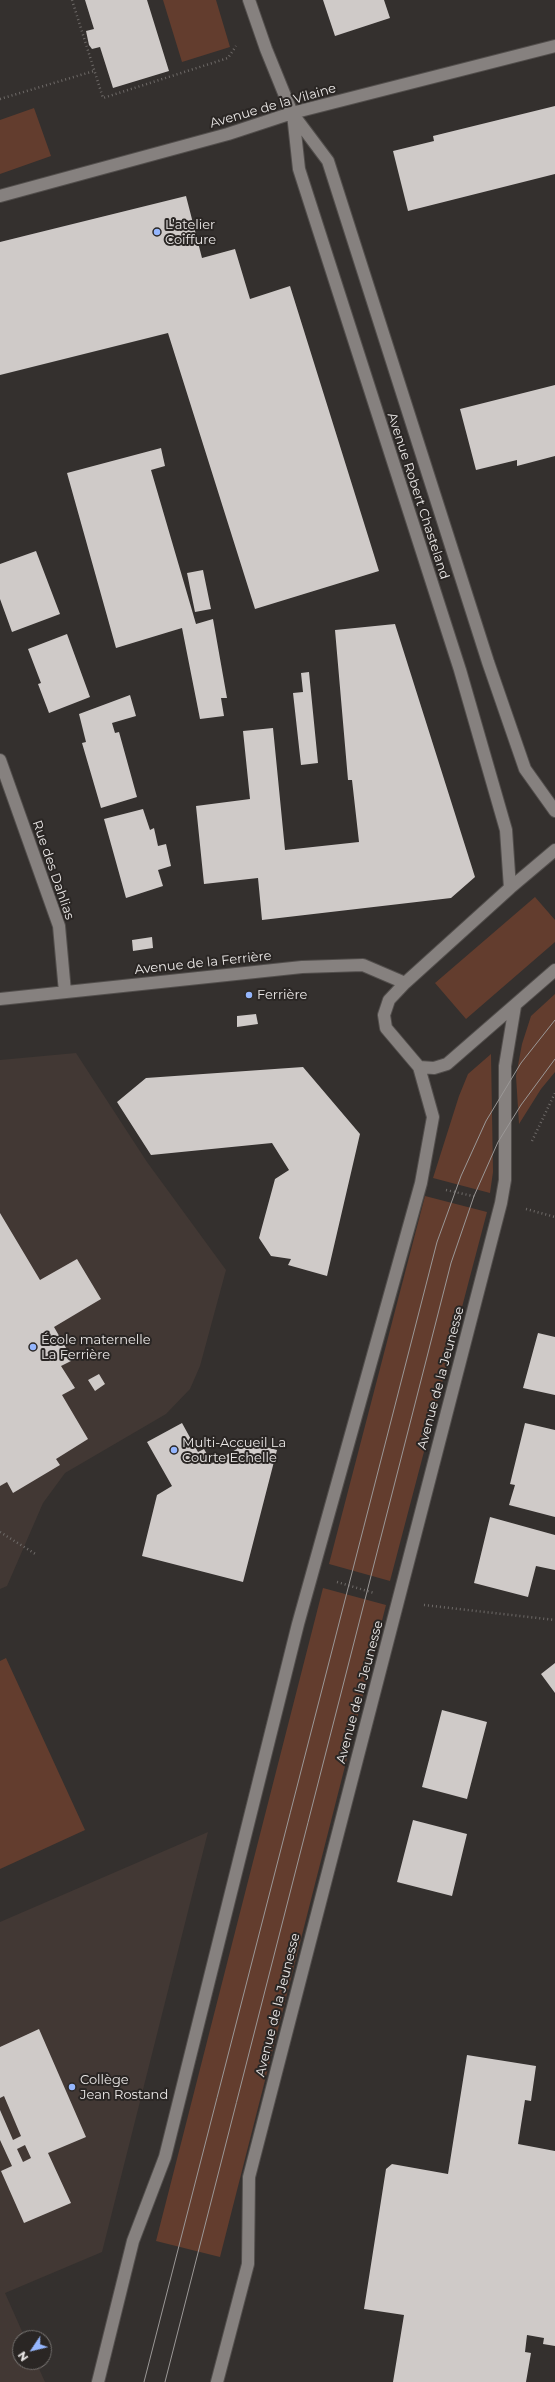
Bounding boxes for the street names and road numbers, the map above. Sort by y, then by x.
street label: Avenue de la Vilaine [208,80,338,132]
street label: Avenue Robert Chasteland [384,411,452,581]
street label: Rue des Dahlias [29,818,77,922]
street label: Avenue de la Ferrière [134,948,272,978]
street label: Avenue de la Jeunesse [414,1305,468,1451]
street label: Avenue de la Jeunesse [333,1619,387,1765]
street label: Avenue de la Jeunesse [253,1932,303,2078]

